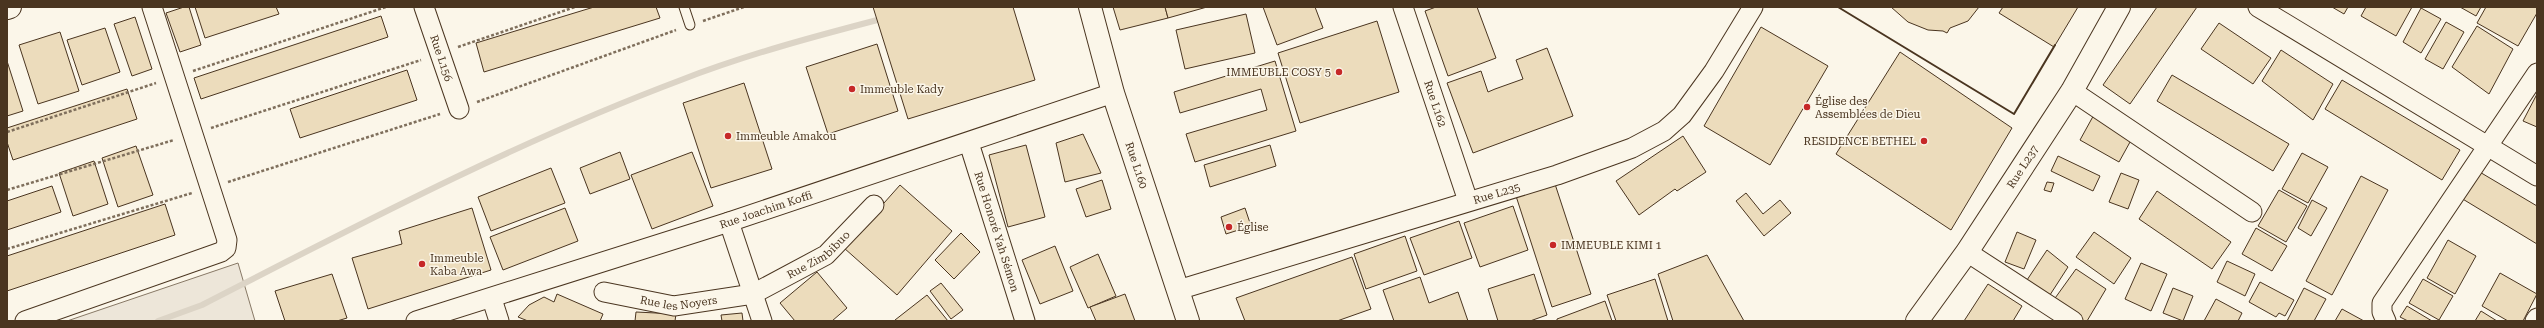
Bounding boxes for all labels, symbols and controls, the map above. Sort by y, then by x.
street label: Rue L156 [427,33,455,83]
place label: IMMEUBLE COSY 5 [1226,66,1331,79]
marker: IMMEUBLE COSY 5 [1334,67,1344,77]
street label: Rue L162 [1421,79,1449,129]
place label: Immeuble Kady [860,83,944,96]
marker: Immeuble Kady [847,84,857,94]
place label: Église des Assemblées de Dieu [1815,94,1921,121]
marker: Église des Assemblées de Dieu [1802,102,1812,112]
place label: Immeuble Amakou [736,130,836,143]
marker: Immeuble Amakou [723,131,733,141]
place label: RESIDENCE BETHEL [1804,135,1916,148]
marker: RESIDENCE BETHEL [1919,136,1929,146]
street label: Rue L160 [1123,140,1150,190]
street label: Rue L237 [2004,143,2042,191]
street label: Rue Honoré Yah Sémon [971,170,1021,294]
street label: Rue L235 [1472,181,1522,207]
street label: Rue Joachim Koffi [718,189,814,232]
place label: Église [1237,220,1268,234]
marker: Église [1224,222,1234,232]
street label: Rue Zimbibuo [785,228,853,282]
place label: IMMEUBLE KIMI 1 [1561,239,1662,252]
marker: IMMEUBLE KIMI 1 [1548,240,1558,250]
place label: Immeuble Kaba Awa [430,252,484,278]
marker: Immeuble Kaba Awa [417,259,427,269]
street label: Rue les Noyers [639,293,718,313]

